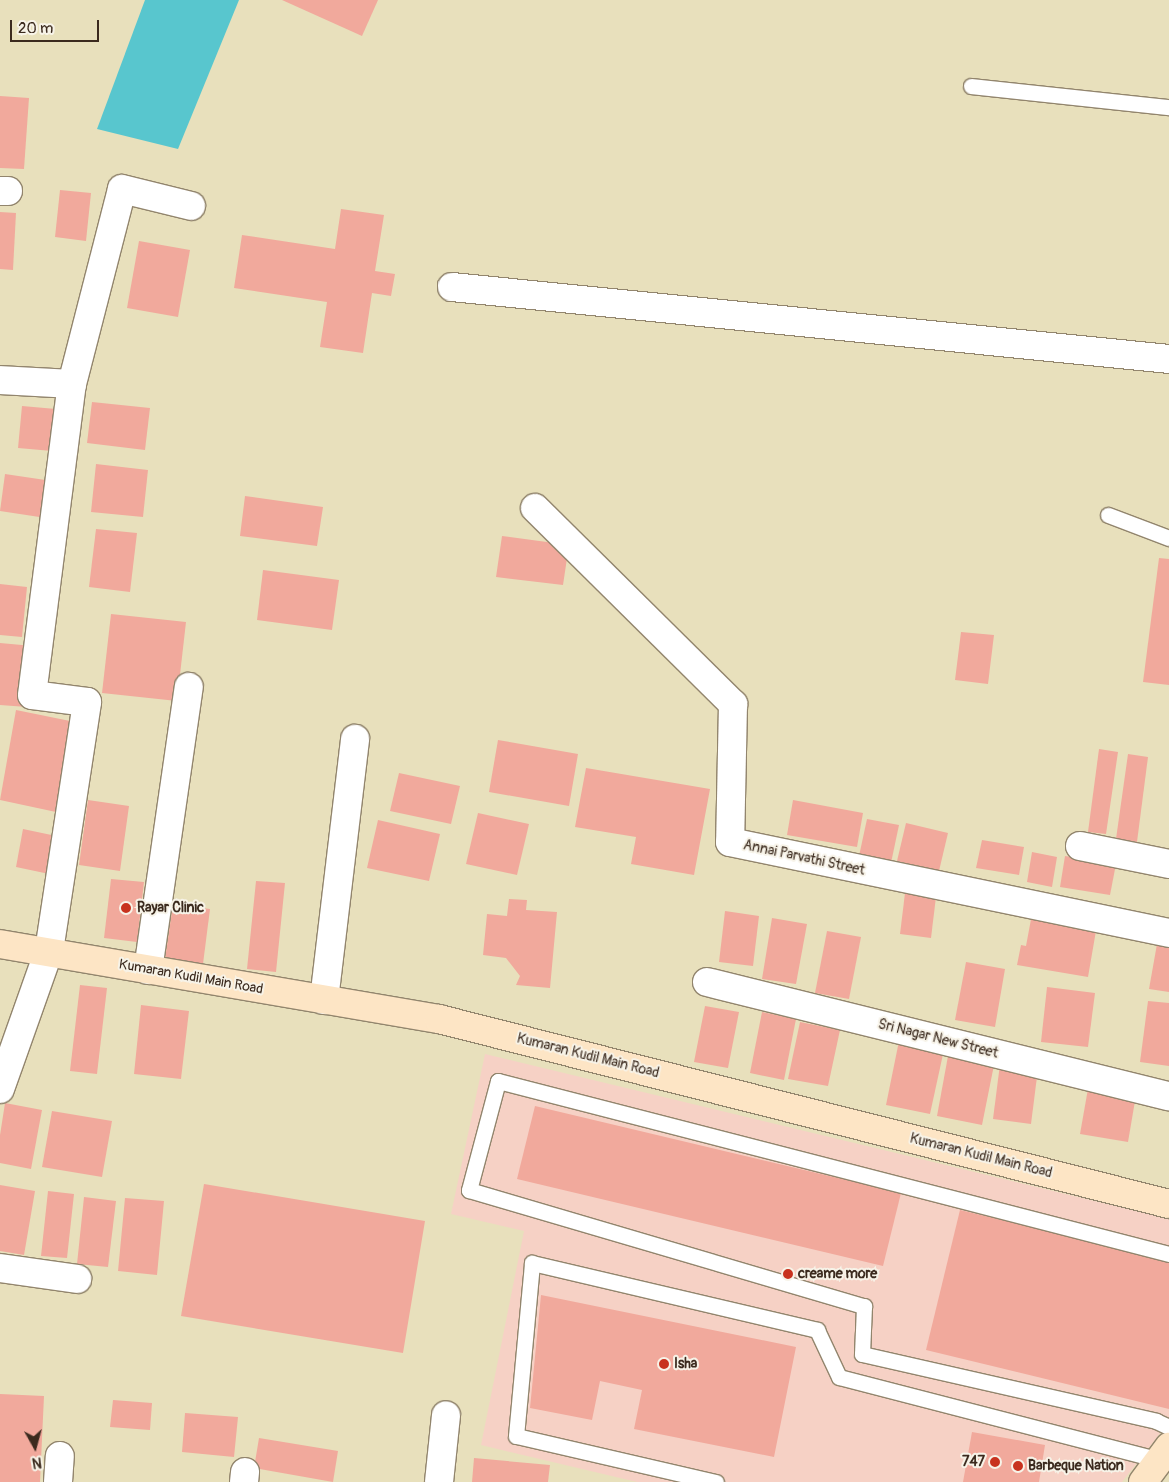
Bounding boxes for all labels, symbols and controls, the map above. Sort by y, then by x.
scale bar [12,10,101,42]
text: 20 m [18,19,53,38]
street label: Annai Parvathi Street [742,837,866,879]
place label: Rayar Clinic [137,900,204,916]
marker: Rayar Clinic [119,901,133,915]
street label: Kumaran Kudil Main Road [118,956,264,998]
street label: Sri Nagar New Street [876,1016,1000,1062]
street label: Kumaran Kudil Main Road [515,1030,661,1082]
street label: Kumaran Kudil Main Road [908,1130,1054,1182]
place label: creame more [798,1266,877,1282]
marker: creame more [782,1268,794,1280]
place label: Isha [674,1356,697,1372]
marker: Isha [658,1358,670,1370]
north arrow [10,1422,60,1472]
text: N [31,1453,43,1471]
place label: 747 [962,1454,985,1470]
marker: 747 [989,1456,1001,1468]
place label: Barbeque Nation [1028,1458,1124,1474]
marker: Barbeque Nation [1012,1460,1024,1472]

